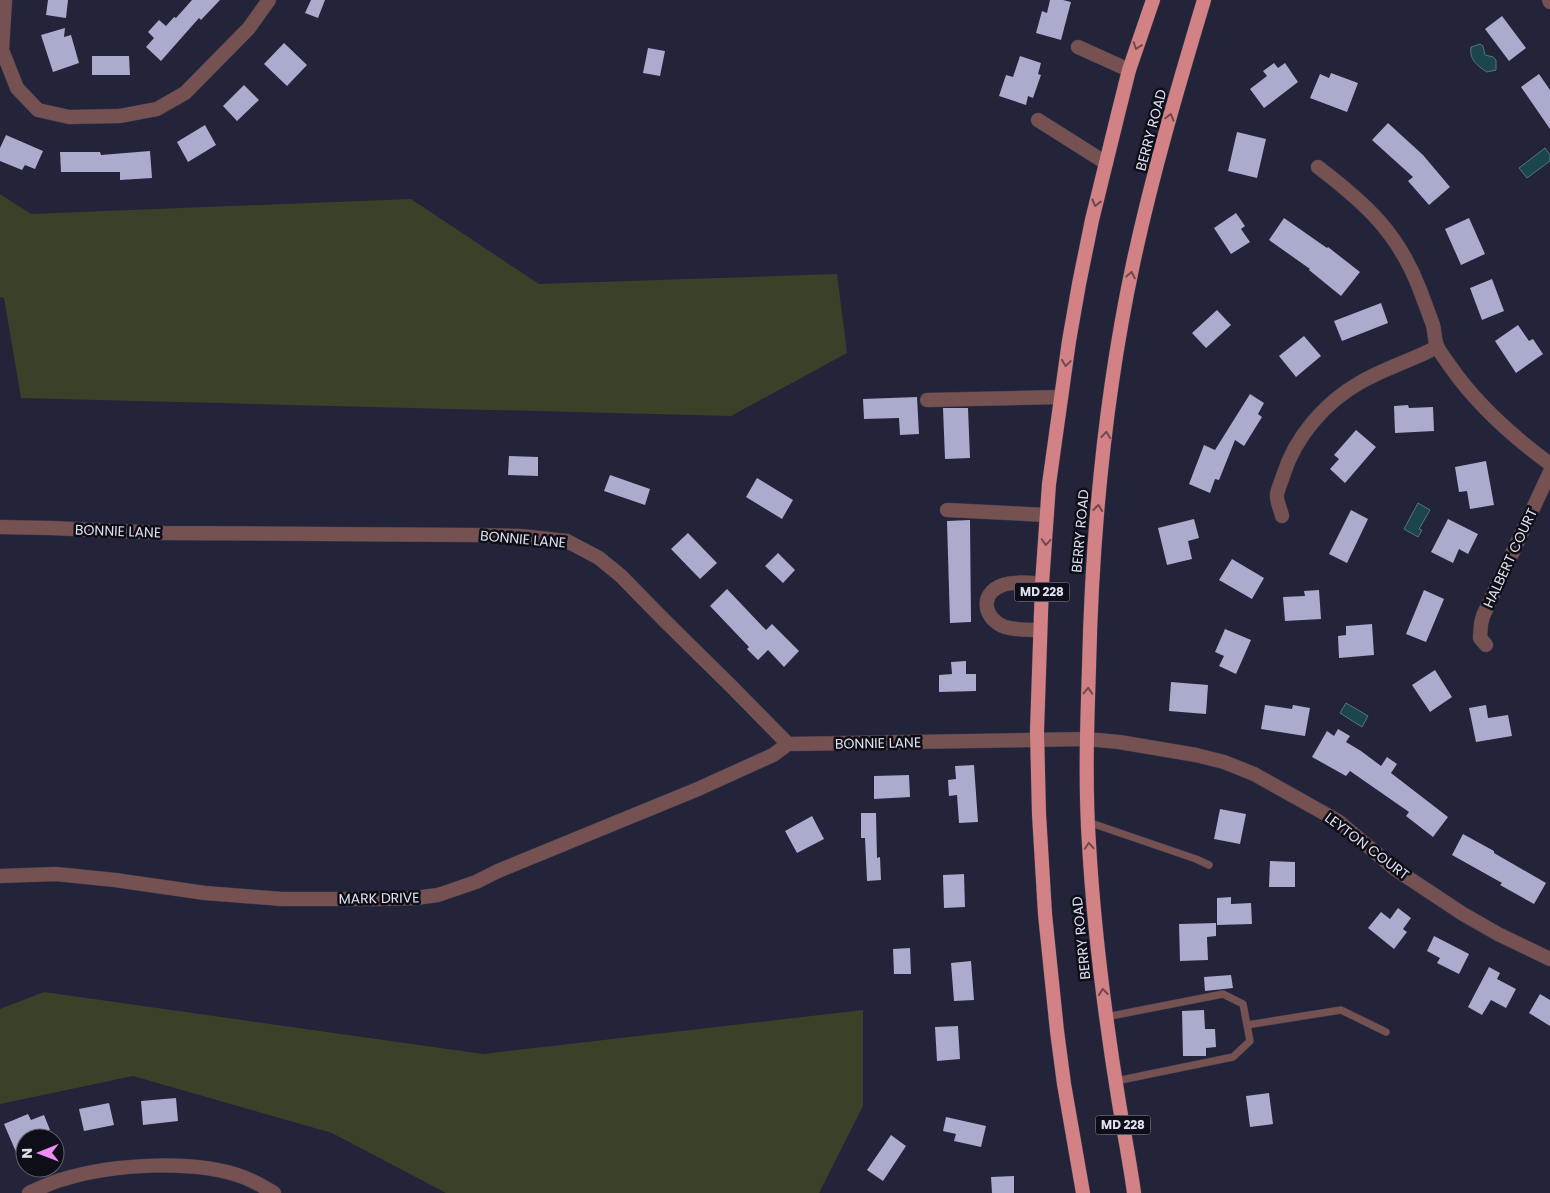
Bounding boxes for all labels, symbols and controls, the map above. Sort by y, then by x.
one-way arrow [1133,41,1143,50]
street label: BERRY ROAD [1131,87,1171,173]
one-way arrow [1165,114,1175,122]
one-way arrow [1091,199,1102,208]
one-way arrow [1125,270,1136,279]
one-way arrow [1061,359,1072,367]
one-way arrow [1100,431,1111,439]
street label: BERRY ROAD [1066,488,1094,573]
one-way arrow [1092,504,1103,512]
street label: HALBERT COURT [1478,504,1542,611]
street label: BONNIE LANE [75,520,161,542]
street label: BONNIE LANE [479,525,567,553]
one-way arrow [1040,538,1051,546]
road number: MD 228 [1014,582,1070,602]
one-way arrow [1083,686,1093,694]
street label: BONNIE LANE [835,732,921,754]
street label: LEYTON COURT [1321,808,1414,885]
one-way arrow [1084,842,1095,850]
street label: MARK DRIVE [339,887,419,909]
street label: BERRY ROAD [1067,895,1095,981]
one-way arrow [1098,987,1109,995]
road number: MD 228 [1096,1116,1150,1134]
north arrow [15,1128,65,1178]
text: N [17,1148,37,1159]

